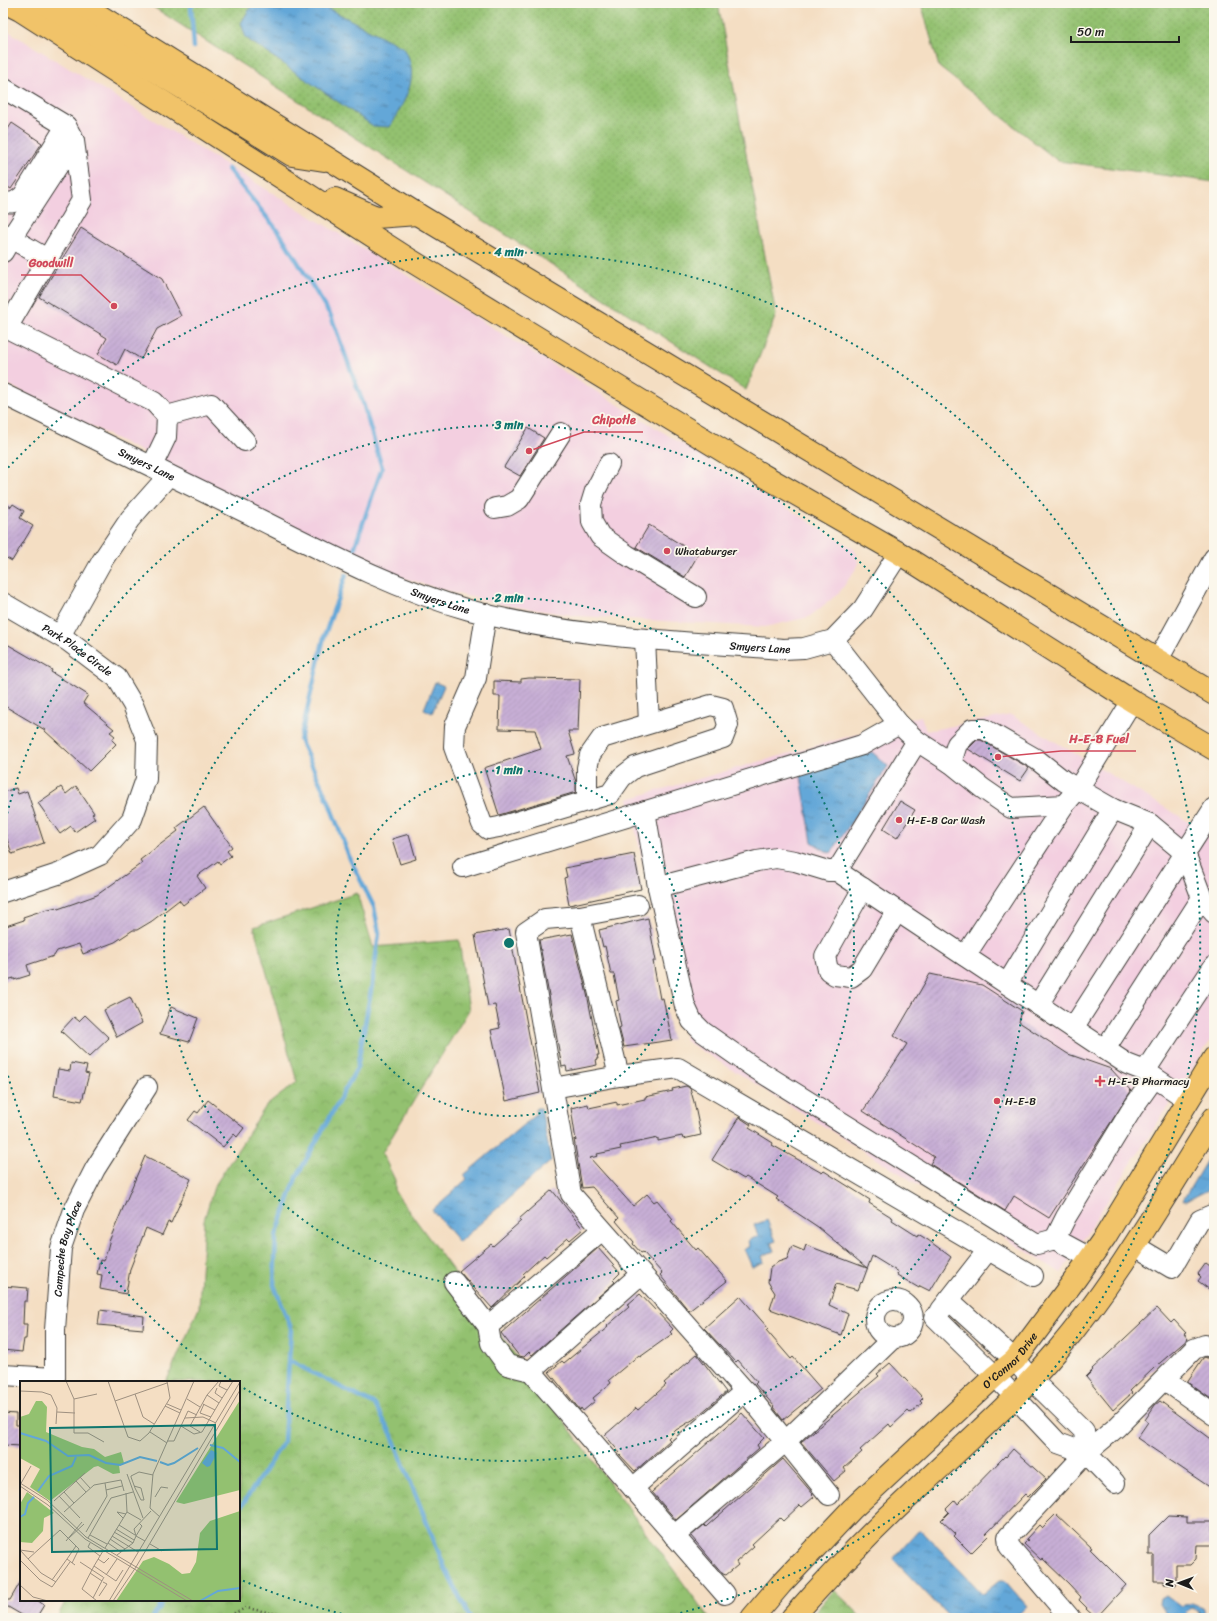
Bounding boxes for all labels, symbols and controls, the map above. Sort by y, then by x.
scale bar [1071,18,1179,44]
text: 50 m [1077,21,1104,43]
text: 4 min [493,241,524,263]
callout: Goodwill [21,251,81,275]
text: Goodwill [28,252,74,274]
callout: Chipotle [584,408,643,432]
text: Chipotle [591,409,636,431]
text: 3 min [494,414,524,436]
street label: Smyers Lane [115,443,179,487]
place label: Whataburger [675,542,738,561]
marker: Whataburger [662,546,672,556]
street label: Smyers Lane [408,582,473,620]
text: 2 min [493,587,524,609]
street label: Park Place Circle [38,619,117,682]
street label: Smyers Lane [729,636,792,659]
callout: H-E-B Fuel [1061,727,1136,751]
text: H-E-B Fuel [1068,728,1129,750]
text: 1 min [495,759,523,781]
place label: H-E-B Car Wash [907,811,986,830]
marker: H-E-B Car Wash [894,815,904,825]
centre of rings [502,936,516,950]
place label: H-E-B Pharmacy [1108,1072,1190,1091]
marker: H-E-B Pharmacy [1095,1076,1105,1086]
place label: H-E-B [1005,1092,1036,1111]
marker: H-E-B [992,1096,1002,1106]
street label: Campeche Bay Place [48,1196,88,1297]
street label: O'Connor Drive [978,1328,1043,1394]
inset map [20,1381,240,1601]
north arrow [1159,1563,1199,1603]
text: N [1160,1578,1179,1588]

